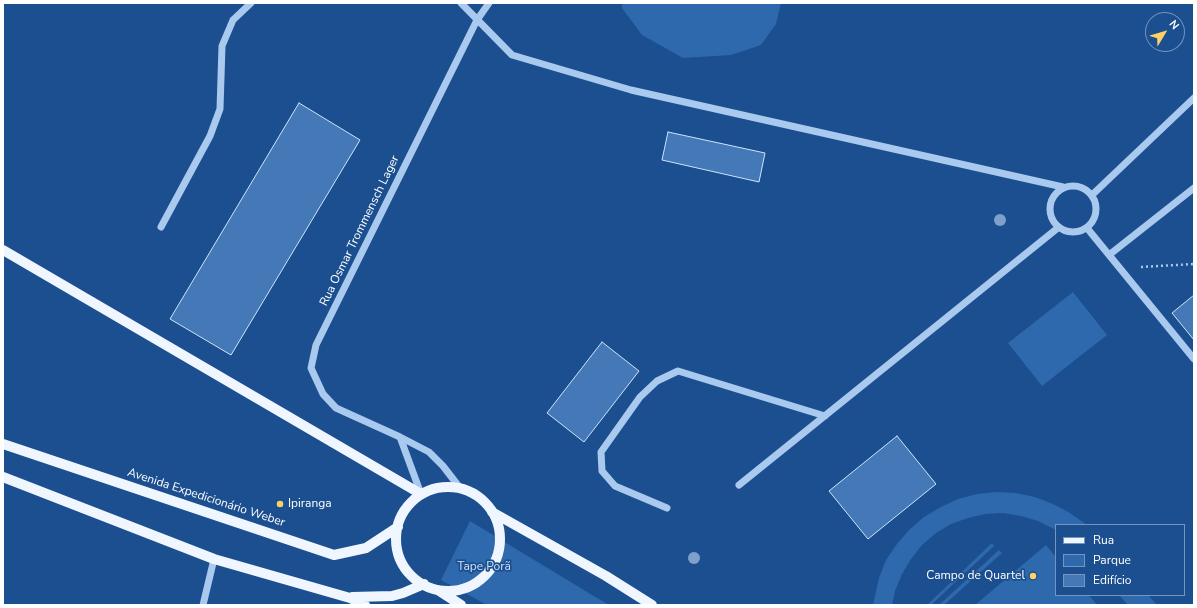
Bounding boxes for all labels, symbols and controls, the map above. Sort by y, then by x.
north arrow [1145,12,1185,52]
text: N [1166,17,1183,33]
street label: Rua Osmar Trommensch Lager [317,153,403,309]
street label: Avenida Expedicionário Weber [125,466,287,530]
place label: Ipiranga [288,497,332,511]
marker: Ipiranga [275,499,285,509]
legend [1055,524,1185,596]
text: Rua [1093,532,1114,548]
text: Parque [1093,552,1131,568]
park label: Tape Porã [457,560,511,574]
place label: Campo de Quartel [926,569,1025,583]
marker: Campo de Quartel [1028,571,1038,581]
text: Edifício [1093,572,1132,588]

